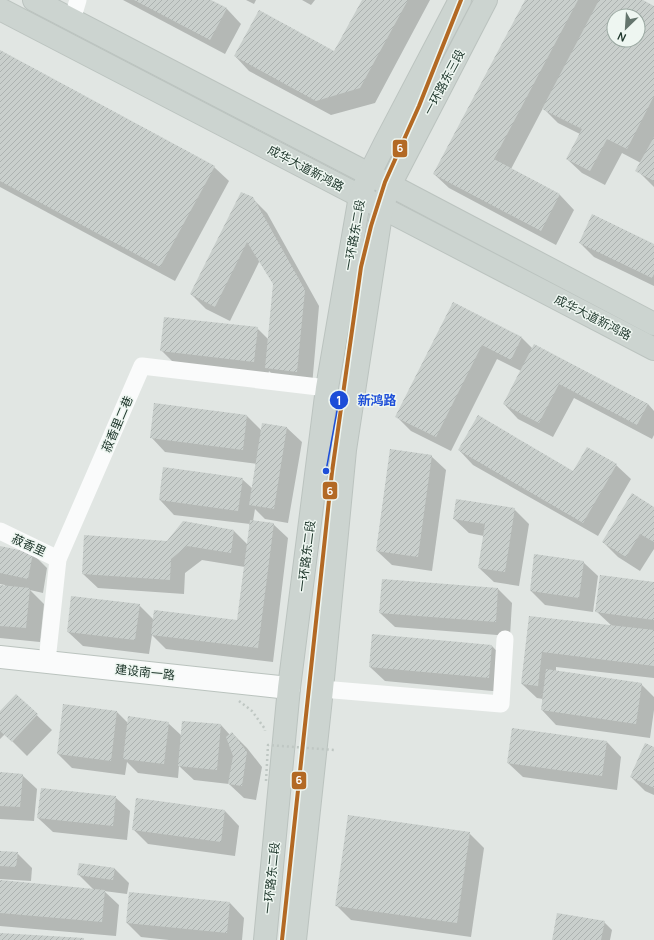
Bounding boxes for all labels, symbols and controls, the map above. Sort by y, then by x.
north arrow [606,8,646,48]
text: N [615,29,628,46]
street label: 一环路东三段 [420,46,468,118]
line badge: 6 [392,139,408,158]
text: 6 [397,140,404,155]
street label: 成华大道新鸿路 [265,141,347,195]
street label: 一环路东二段 [339,198,369,272]
street label: 成华大道新鸿路 [552,290,634,344]
callout: 新鸿路 [329,388,404,413]
text: 新鸿路 [357,391,397,409]
text: 1 [336,392,342,409]
street label: 菽香里二巷 [97,393,137,455]
line badge: 6 [322,481,338,500]
text: 6 [327,483,334,498]
street label: 一环路东二段 [293,519,319,593]
street label: 菽香里 [9,530,49,560]
street label: 建设南一路 [114,660,176,684]
line badge: 6 [291,771,307,790]
text: 6 [296,772,303,787]
street label: 一环路东二段 [259,841,283,915]

